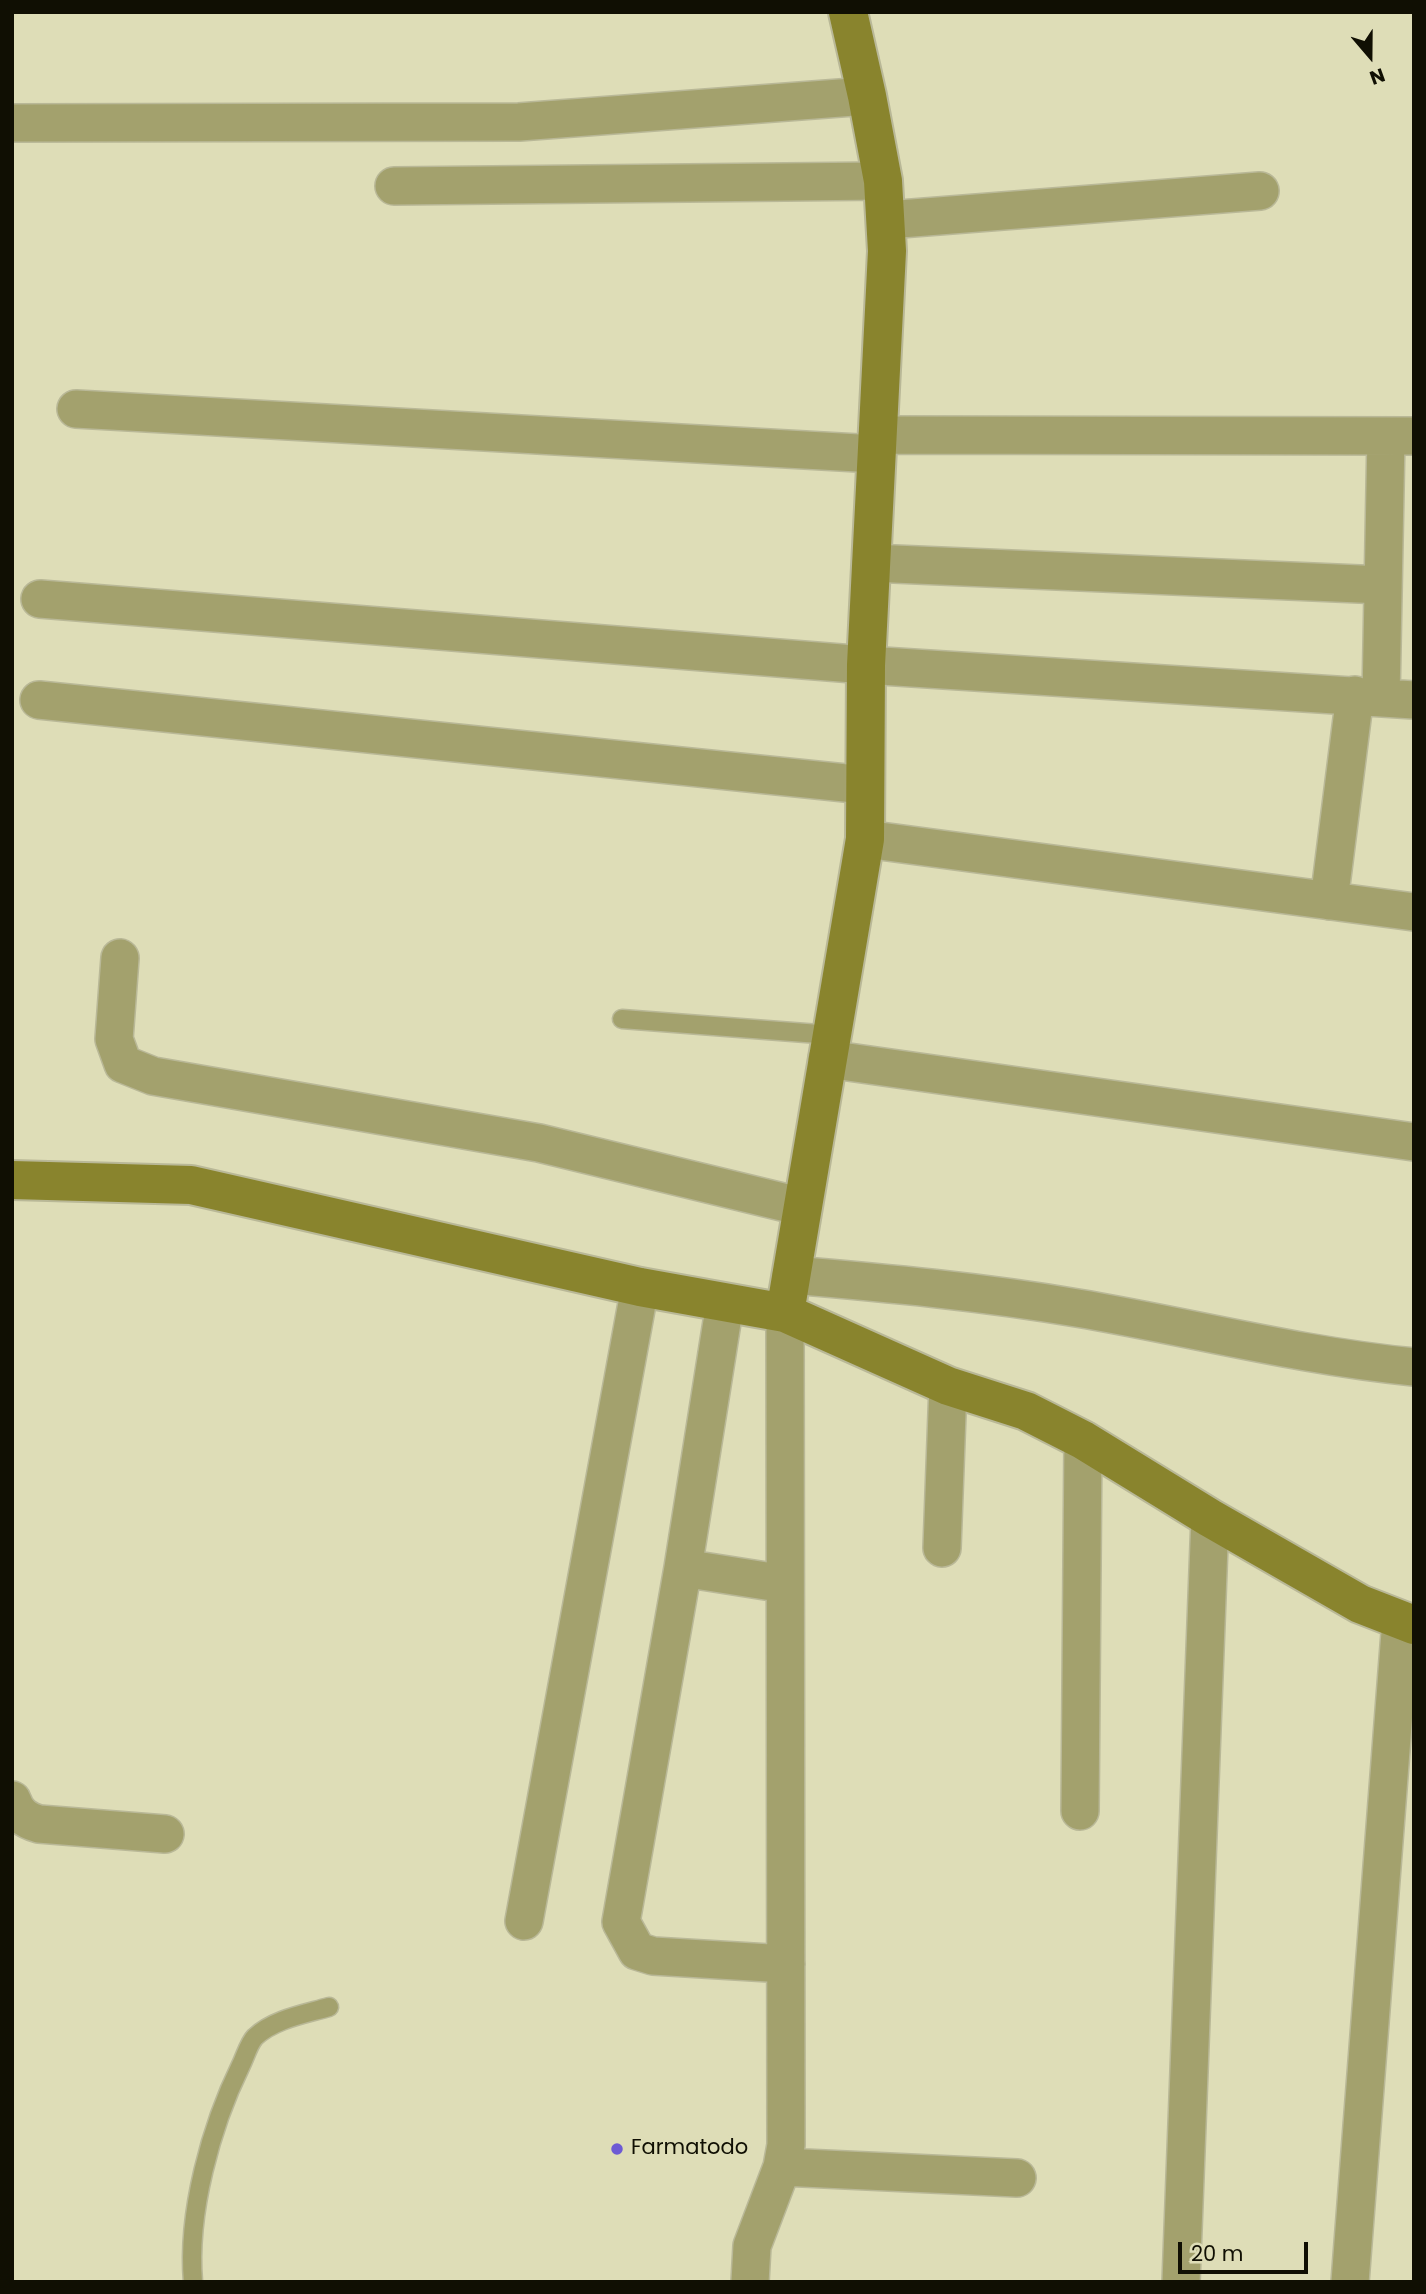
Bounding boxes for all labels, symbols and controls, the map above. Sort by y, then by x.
north arrow [1335,21,1405,91]
text: N [1366,61,1389,91]
place label: Farmatodo [631,2136,748,2162]
marker: Farmatodo [609,2141,625,2157]
scale bar [1181,2228,1310,2272]
text: 20 m [1191,2239,1244,2268]

